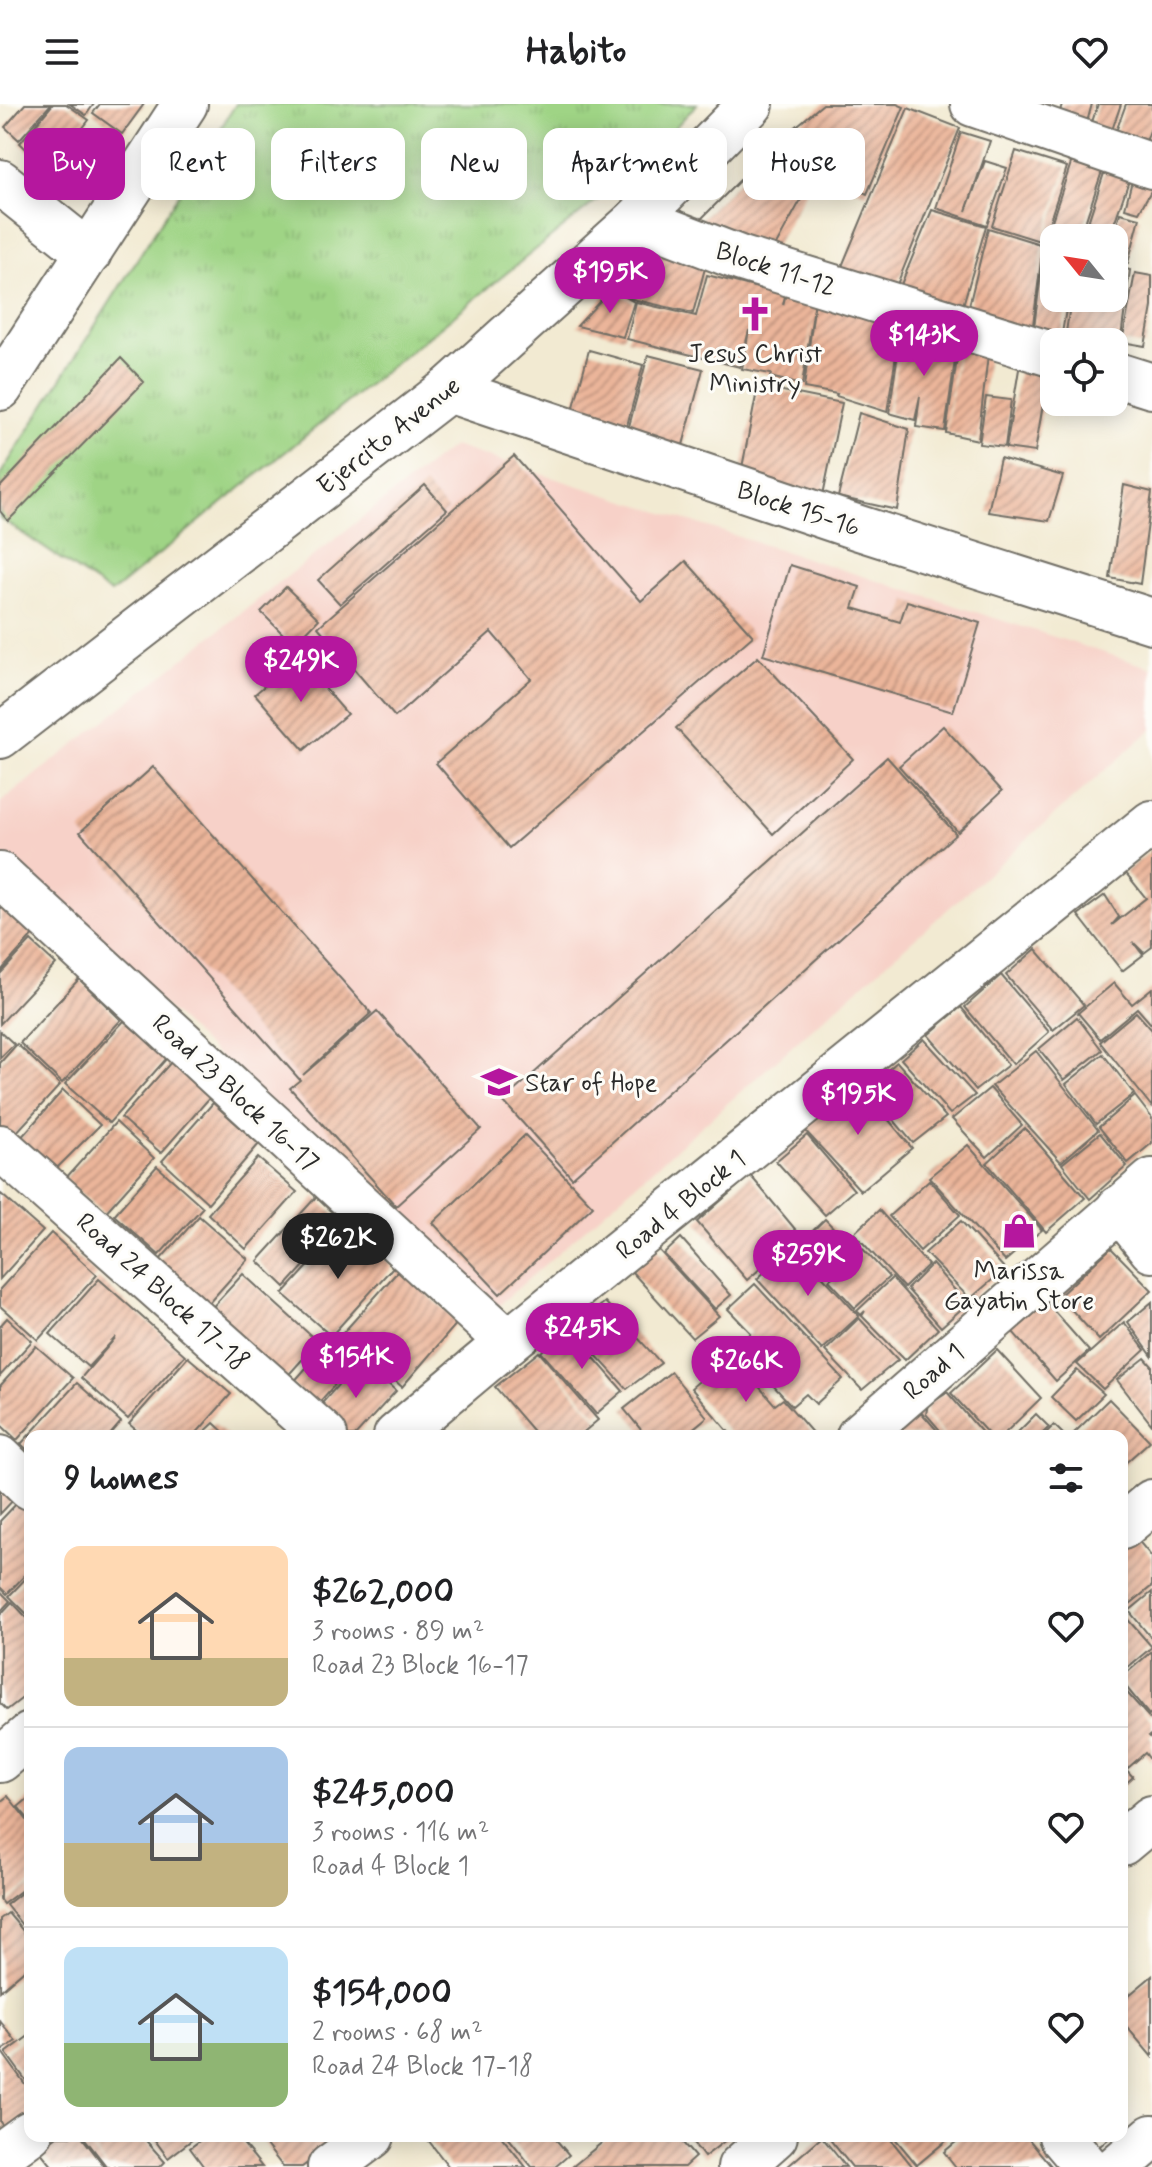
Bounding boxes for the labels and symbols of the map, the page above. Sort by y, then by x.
north arrow [1040,224,1128,312]
street label: Block 11-12 [711,235,840,305]
pin: $195K [554,247,666,315]
church icon: Jesus Christ Ministry [736,295,774,333]
pin: $143K [868,310,980,378]
place label: Jesus Christ Ministry [688,338,822,402]
street label: Ejercito Avenue [310,370,468,503]
street label: Block 15-16 [733,474,864,546]
pin: $249K [245,636,357,704]
street label: Road 23 Block 16-17 [144,1007,325,1180]
school or university icon: Star of Hope [480,1063,518,1101]
place label: Star of Hope [525,1067,658,1101]
pin: $195K [802,1069,914,1137]
street label: Road 4 Block 1 [609,1143,753,1268]
street label: Road 24 Block 17-18 [68,1206,255,1379]
shop icon: Marissa Gayatin Store [1000,1212,1038,1250]
pin: $262K [282,1213,394,1281]
pin: $259K [752,1230,864,1298]
place label: Marissa Gayatin Store [944,1255,1094,1319]
pin: $245K [526,1303,638,1371]
pin: $154K [300,1332,412,1400]
pin: $266K [690,1336,802,1404]
street label: Road 1 [896,1336,972,1409]

